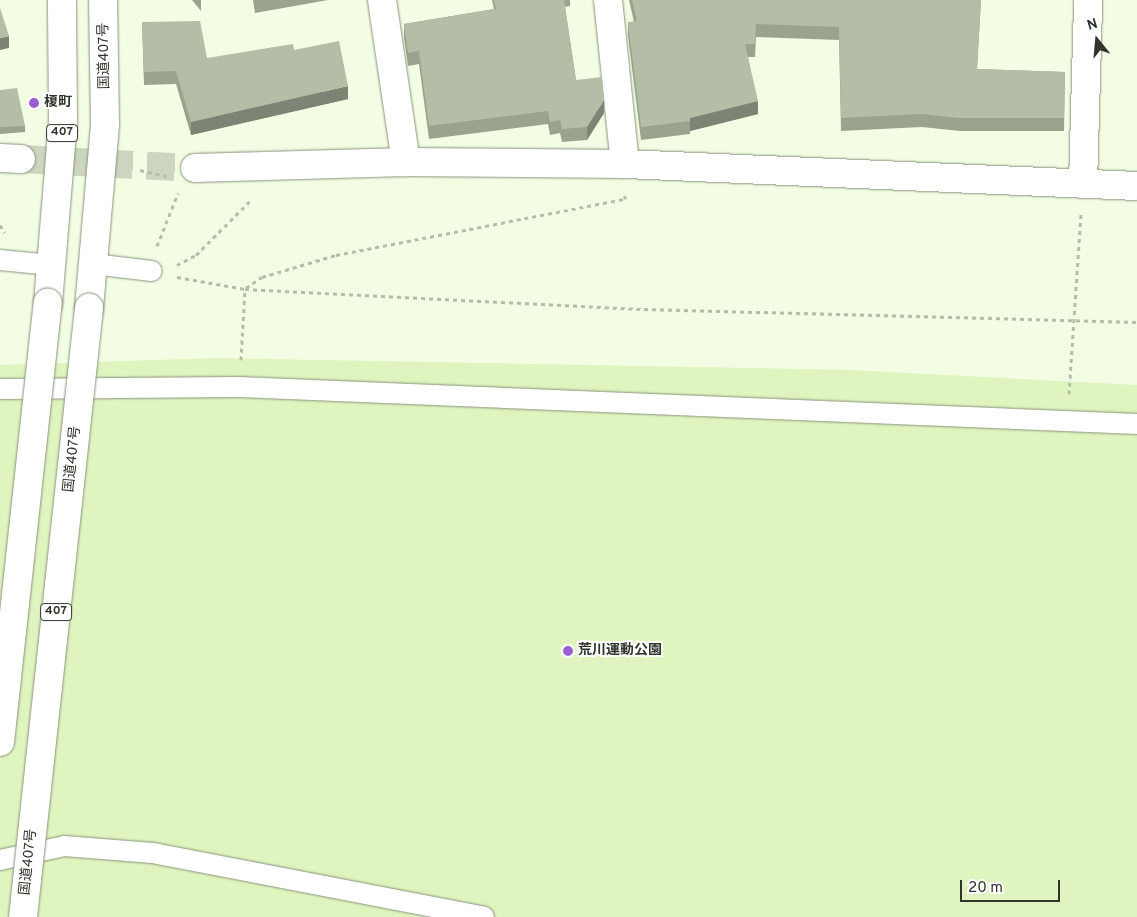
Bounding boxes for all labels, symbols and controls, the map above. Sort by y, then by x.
north arrow [1072,15,1122,65]
text: N [1085,16,1100,35]
street label: 国道407号 [96,23,114,89]
place label: 榎町 [44,95,72,111]
marker: 榎町 [28,97,40,109]
road number: 407 [46,124,78,142]
street label: 国道407号 [61,425,85,493]
road number: 407 [40,602,72,622]
place label: 荒川運動公園 [578,643,662,659]
marker: 荒川運動公園 [562,645,574,657]
street label: 国道407号 [17,828,41,896]
scale bar [962,870,1062,902]
text: 20 m [968,879,1003,898]

